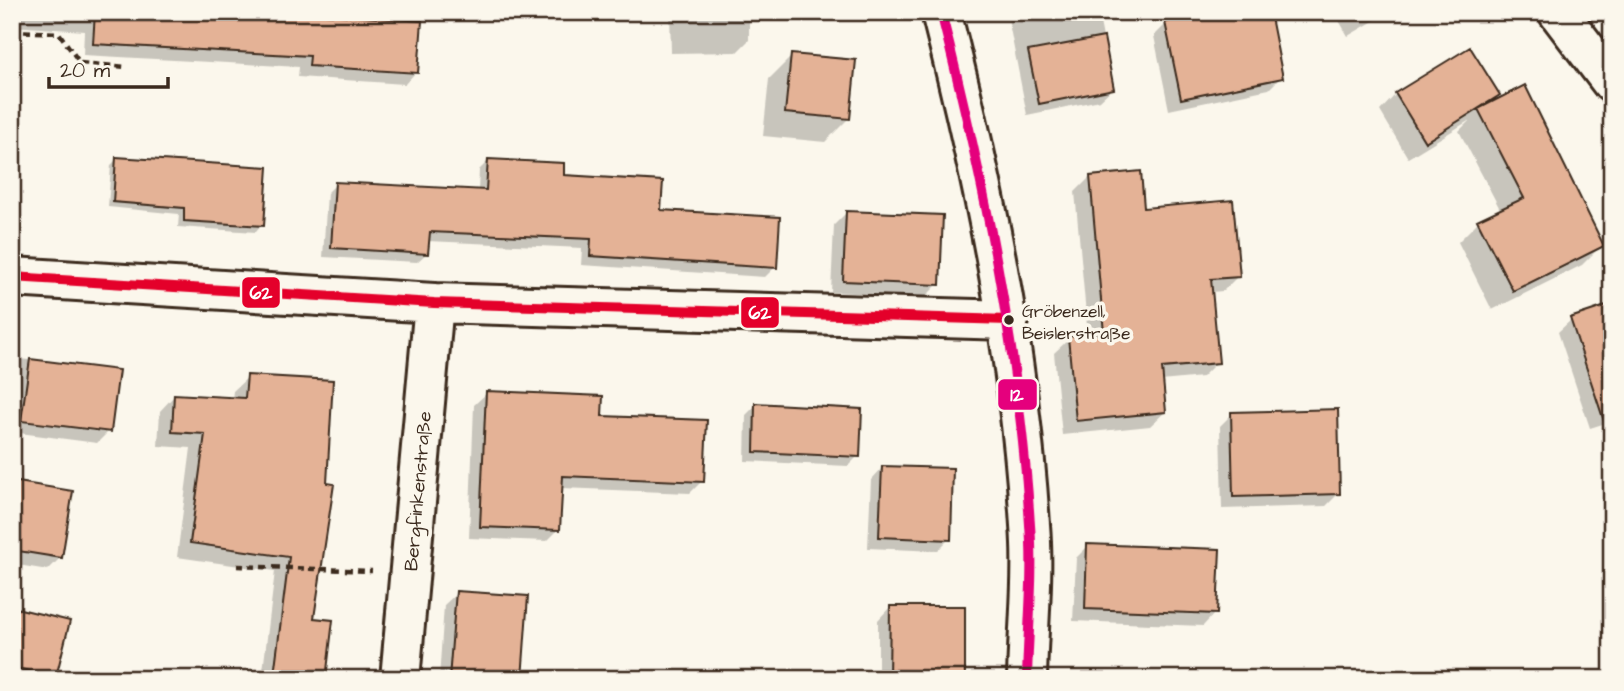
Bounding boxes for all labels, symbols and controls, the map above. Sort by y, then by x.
scale bar [49,46,168,90]
text: 20 m [60,56,111,85]
line badge: 62 [241,276,281,309]
text: 62 [250,280,273,307]
line badge: 62 [740,296,780,329]
text: 62 [749,300,772,327]
place label: Gröbenzell, Beislerstraße [1022,300,1130,346]
marker: Gröbenzell, Beislerstraße [1002,313,1016,327]
line badge: 12 [997,378,1038,411]
text: 12 [1010,382,1024,409]
street label: Bergfinkenstraße [398,410,440,572]

